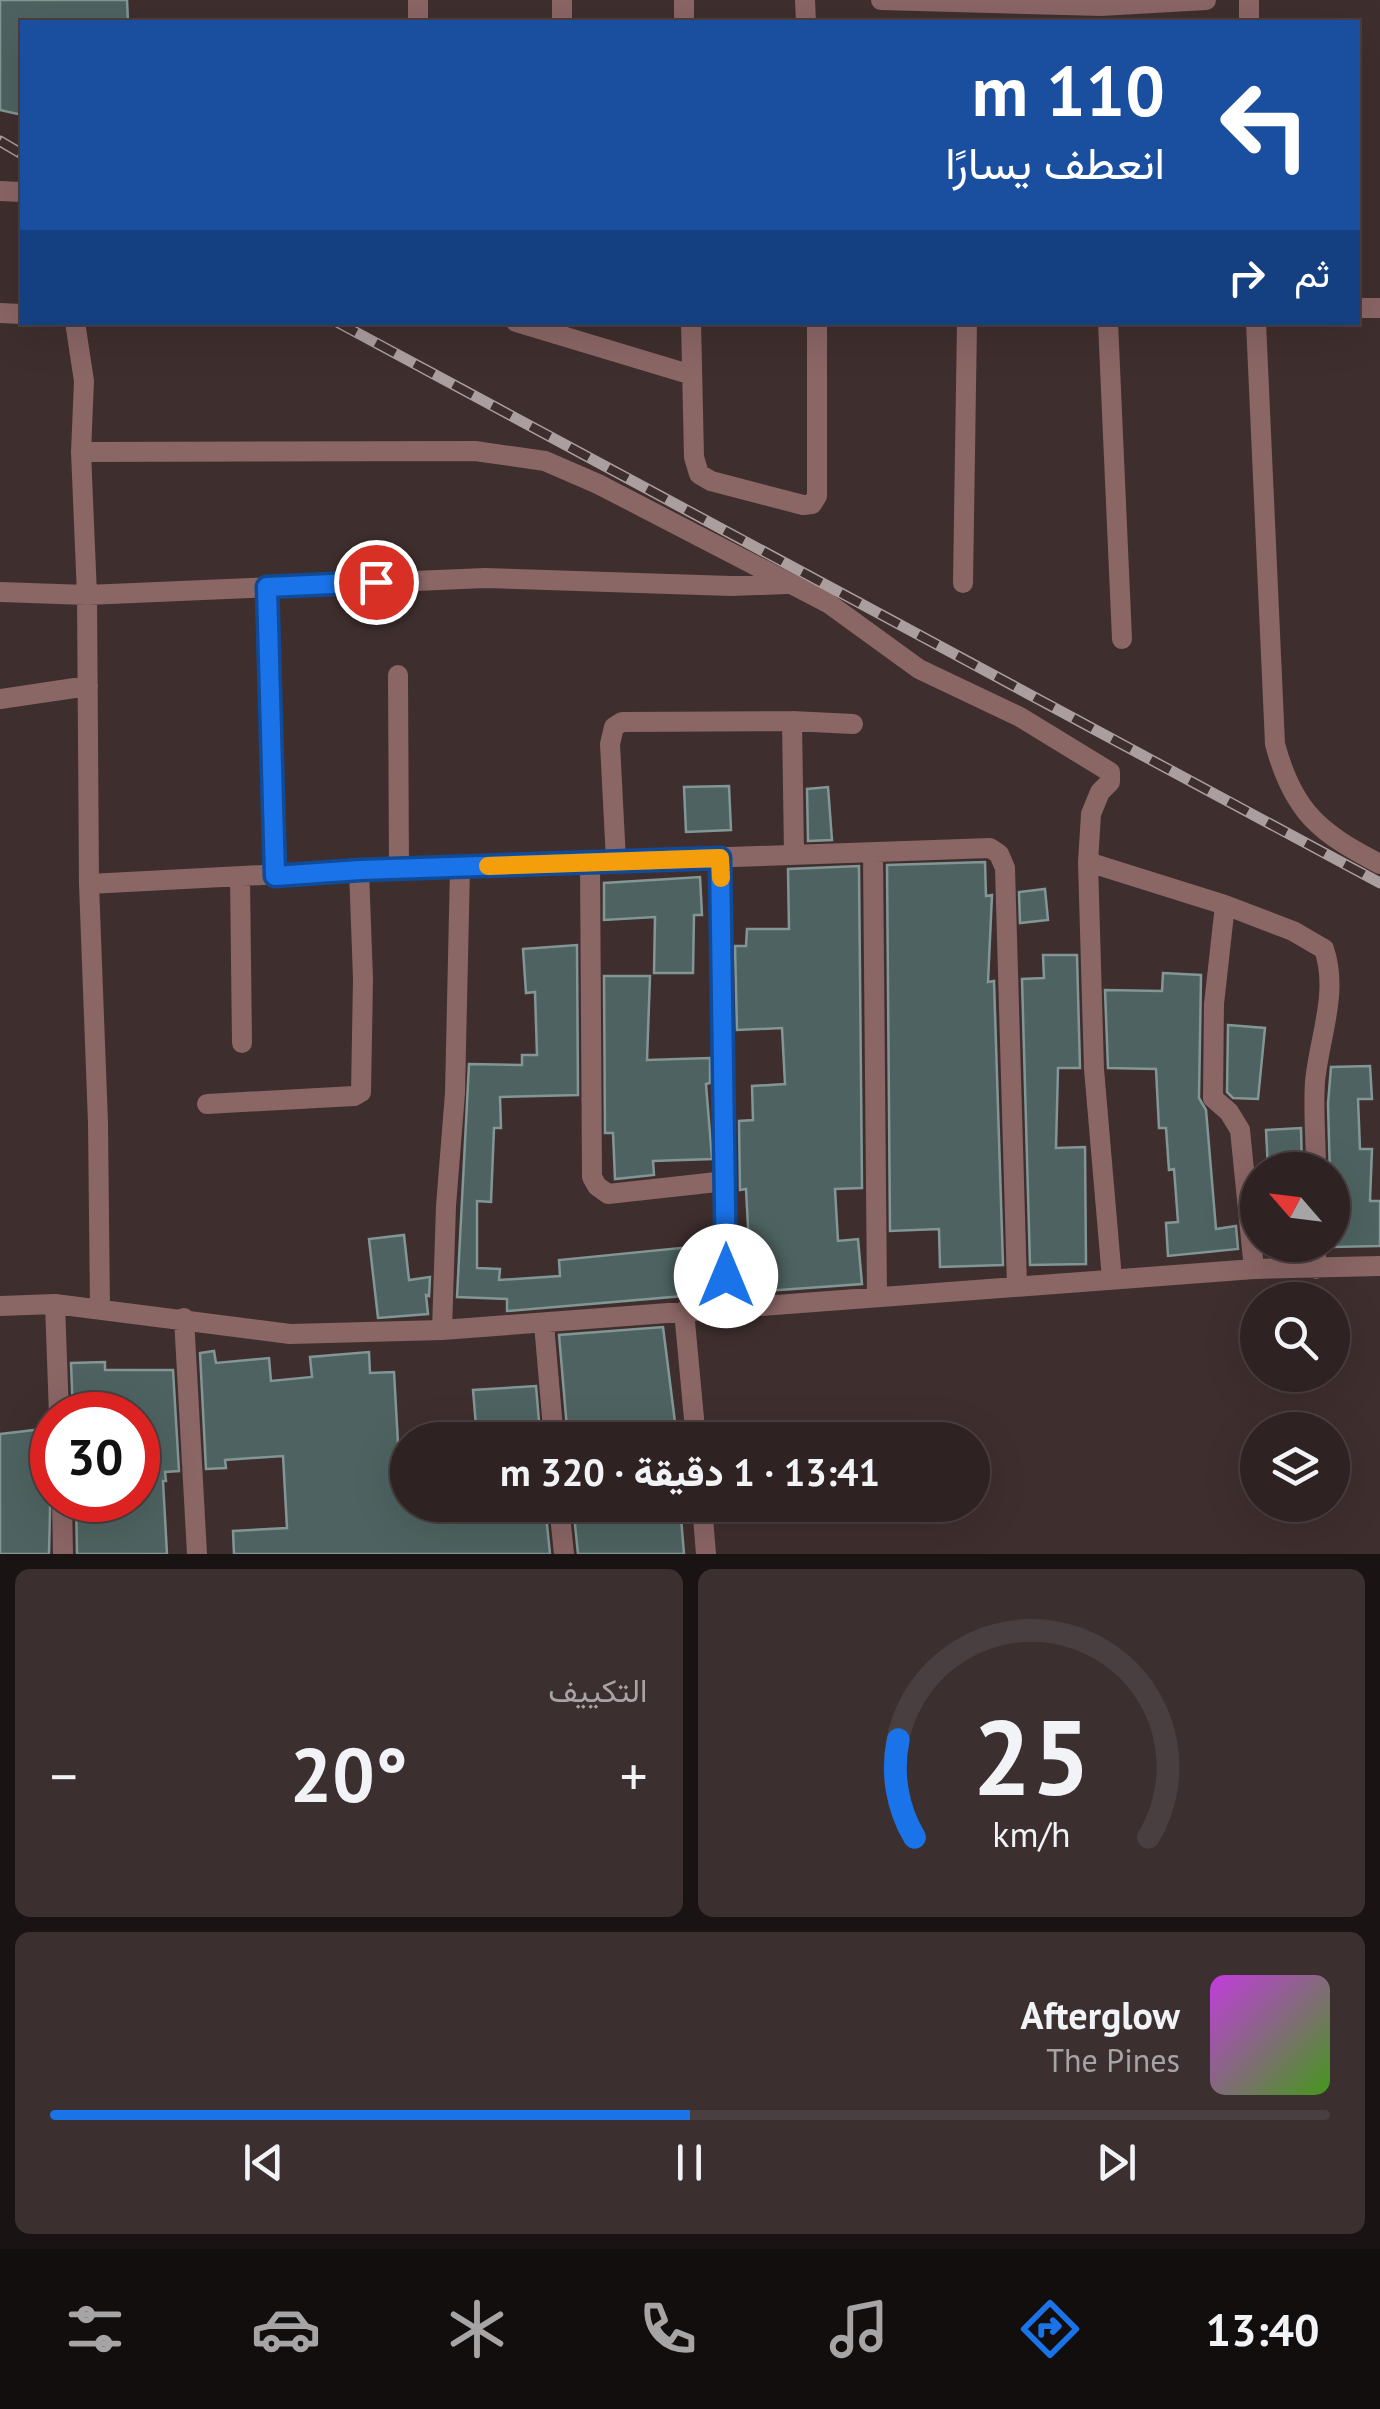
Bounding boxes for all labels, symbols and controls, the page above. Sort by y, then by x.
text: 110 m [972,45,1165,135]
icon: left [1200,60,1330,190]
text: انعطف يسارًا [945,133,1165,191]
text: ثم [1294,248,1330,297]
icon: right [1219,250,1274,305]
pin [334,540,419,625]
icon: arrive [349,555,404,610]
north arrow [1240,1152,1350,1262]
map controls [1240,1152,1350,1522]
position arrow [674,1224,778,1328]
button: search [1240,1282,1350,1392]
speed limit sign: 30 [30,1392,160,1522]
button: layers [1240,1412,1350,1522]
text: 13:41 · 1 دقيقة · 320 m [500,1447,880,1496]
text: التكييف [548,1669,648,1711]
text: 25 [972,1689,1090,1824]
text: 20° [290,1726,408,1823]
text: − [50,1740,78,1811]
text: + [620,1740,647,1811]
text: km/h [992,1811,1070,1857]
text: Afterglow [1020,1990,1180,2039]
text: The Pines [1046,2039,1180,2081]
icon: previous [236,2135,291,2190]
icon: pause [662,2135,717,2190]
icon: next [1089,2135,1144,2190]
icon: filters [60,2294,130,2364]
icon: car [251,2294,321,2364]
icon: climate [442,2294,512,2364]
icon: phone [633,2294,703,2364]
icon: music [824,2294,894,2364]
icon: directions [1015,2294,1085,2364]
text: 13:40 [1205,2300,1320,2358]

